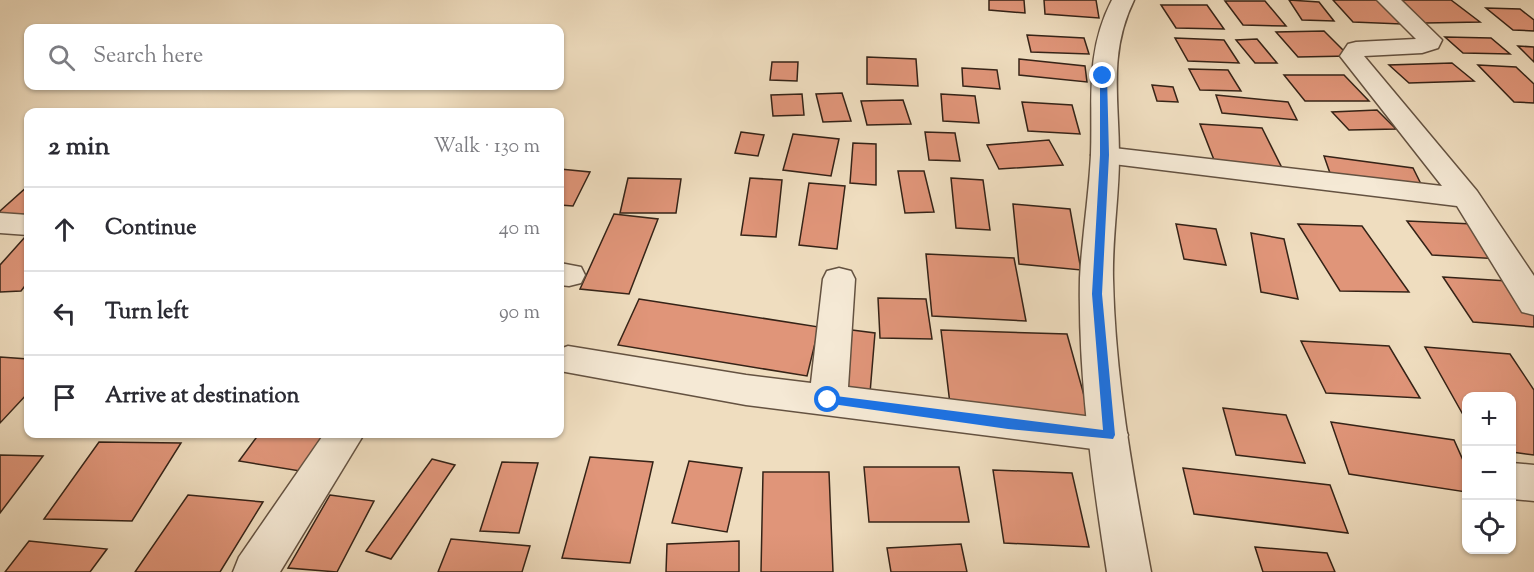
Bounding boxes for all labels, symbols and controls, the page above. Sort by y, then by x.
search box [24,24,564,90]
icon: search [45,41,78,74]
text: Search here [93,41,203,73]
route end [1089,62,1115,88]
text: 2 min [48,129,110,166]
text: Walk · 130 m [433,133,540,162]
icon: ahead [48,213,81,246]
text: Continue [105,213,196,245]
text: 40 m [499,215,540,244]
icon: left [48,297,81,330]
text: Turn left [105,297,188,329]
text: 90 m [499,299,540,328]
icon: arrive [48,381,81,414]
text: Arrive at destination [105,381,300,413]
route start [814,386,840,412]
map controls [1462,392,1516,554]
button: + [1462,392,1516,446]
button: − [1462,446,1516,500]
button: locate [1462,500,1516,554]

